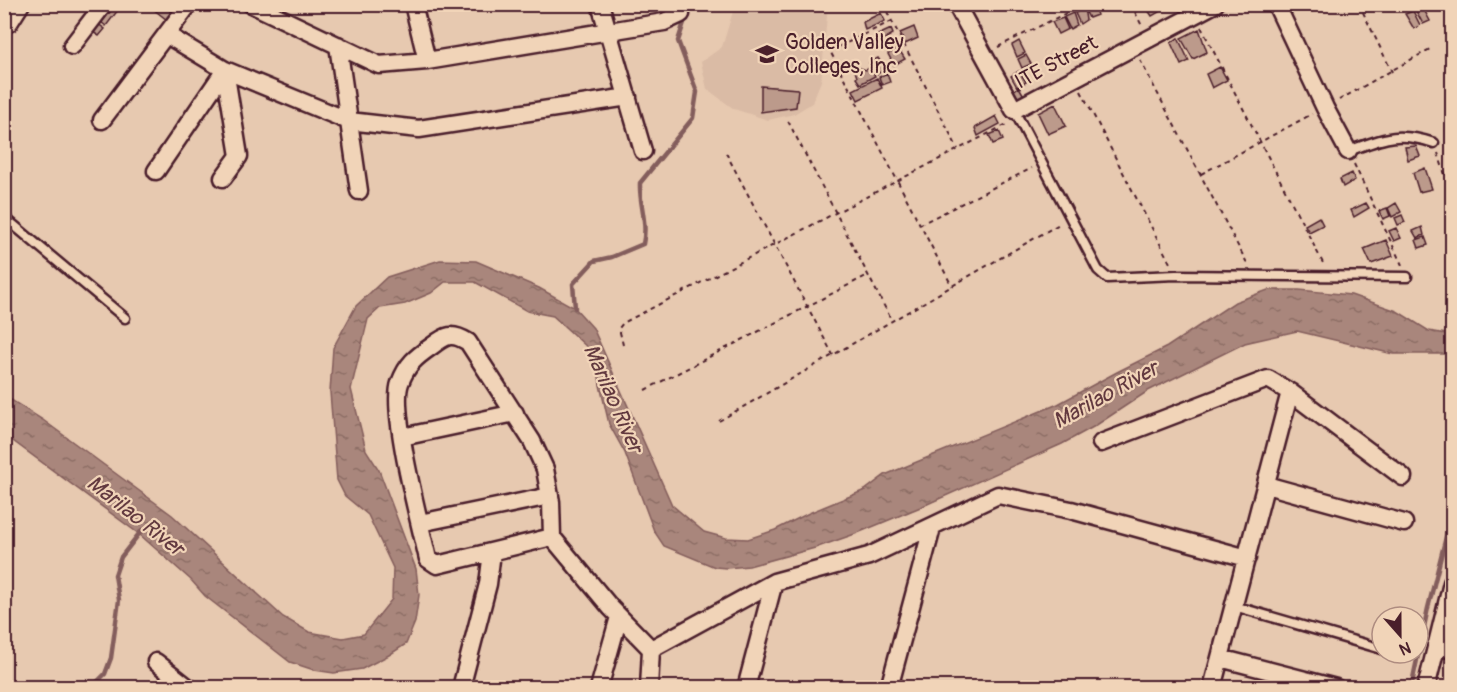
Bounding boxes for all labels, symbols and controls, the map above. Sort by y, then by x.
place label: Golden Valley Colleges, Inc [785,29,904,80]
street label: ITE Street [1010,29,1103,95]
school or university icon: Golden Valley Colleges, Inc [754,41,780,67]
water label: Marilao River [577,340,651,460]
water label: Marilao River [1048,353,1166,435]
water label: Marilao River [81,469,192,564]
north arrow [1370,605,1430,665]
text: N [1396,637,1414,659]

